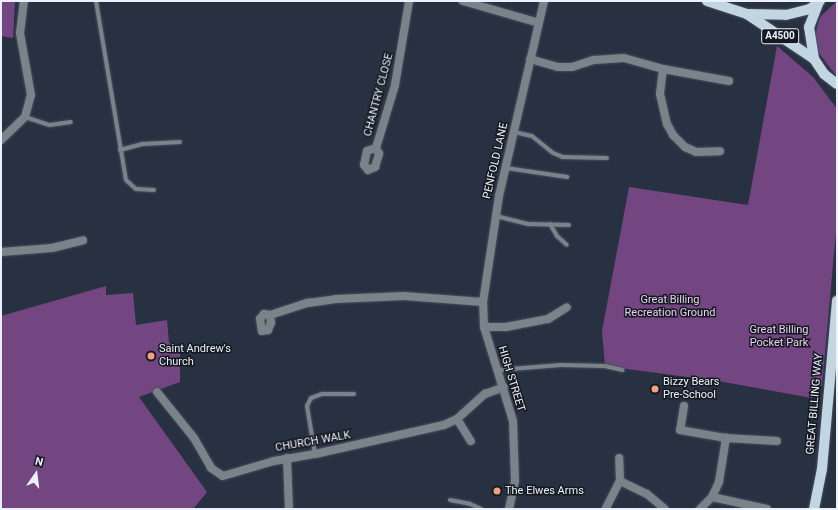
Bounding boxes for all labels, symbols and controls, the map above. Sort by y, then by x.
road number: A4500 [761,28,799,44]
street label: CHANTRY CLOSE [362,52,396,138]
street label: PENFOLD LANE [481,122,511,200]
park label: Great Billing Recreation Ground [625,294,715,320]
park label: Great Billing Pocket Park [749,324,809,350]
place label: Saint Andrew's Church [159,343,231,369]
street label: HIGH STREET [495,345,527,413]
marker: Saint Andrew's Church [146,351,156,361]
street label: GREAT BILLING WAY [804,353,826,455]
place label: Bizzy Bears Pre-School [663,376,719,402]
marker: Bizzy Bears Pre-School [650,384,660,394]
street label: CHURCH WALK [274,429,352,455]
north arrow [16,454,56,494]
text: N [34,455,44,469]
place label: The Elwes Arms [505,484,584,498]
marker: The Elwes Arms [492,486,502,496]

